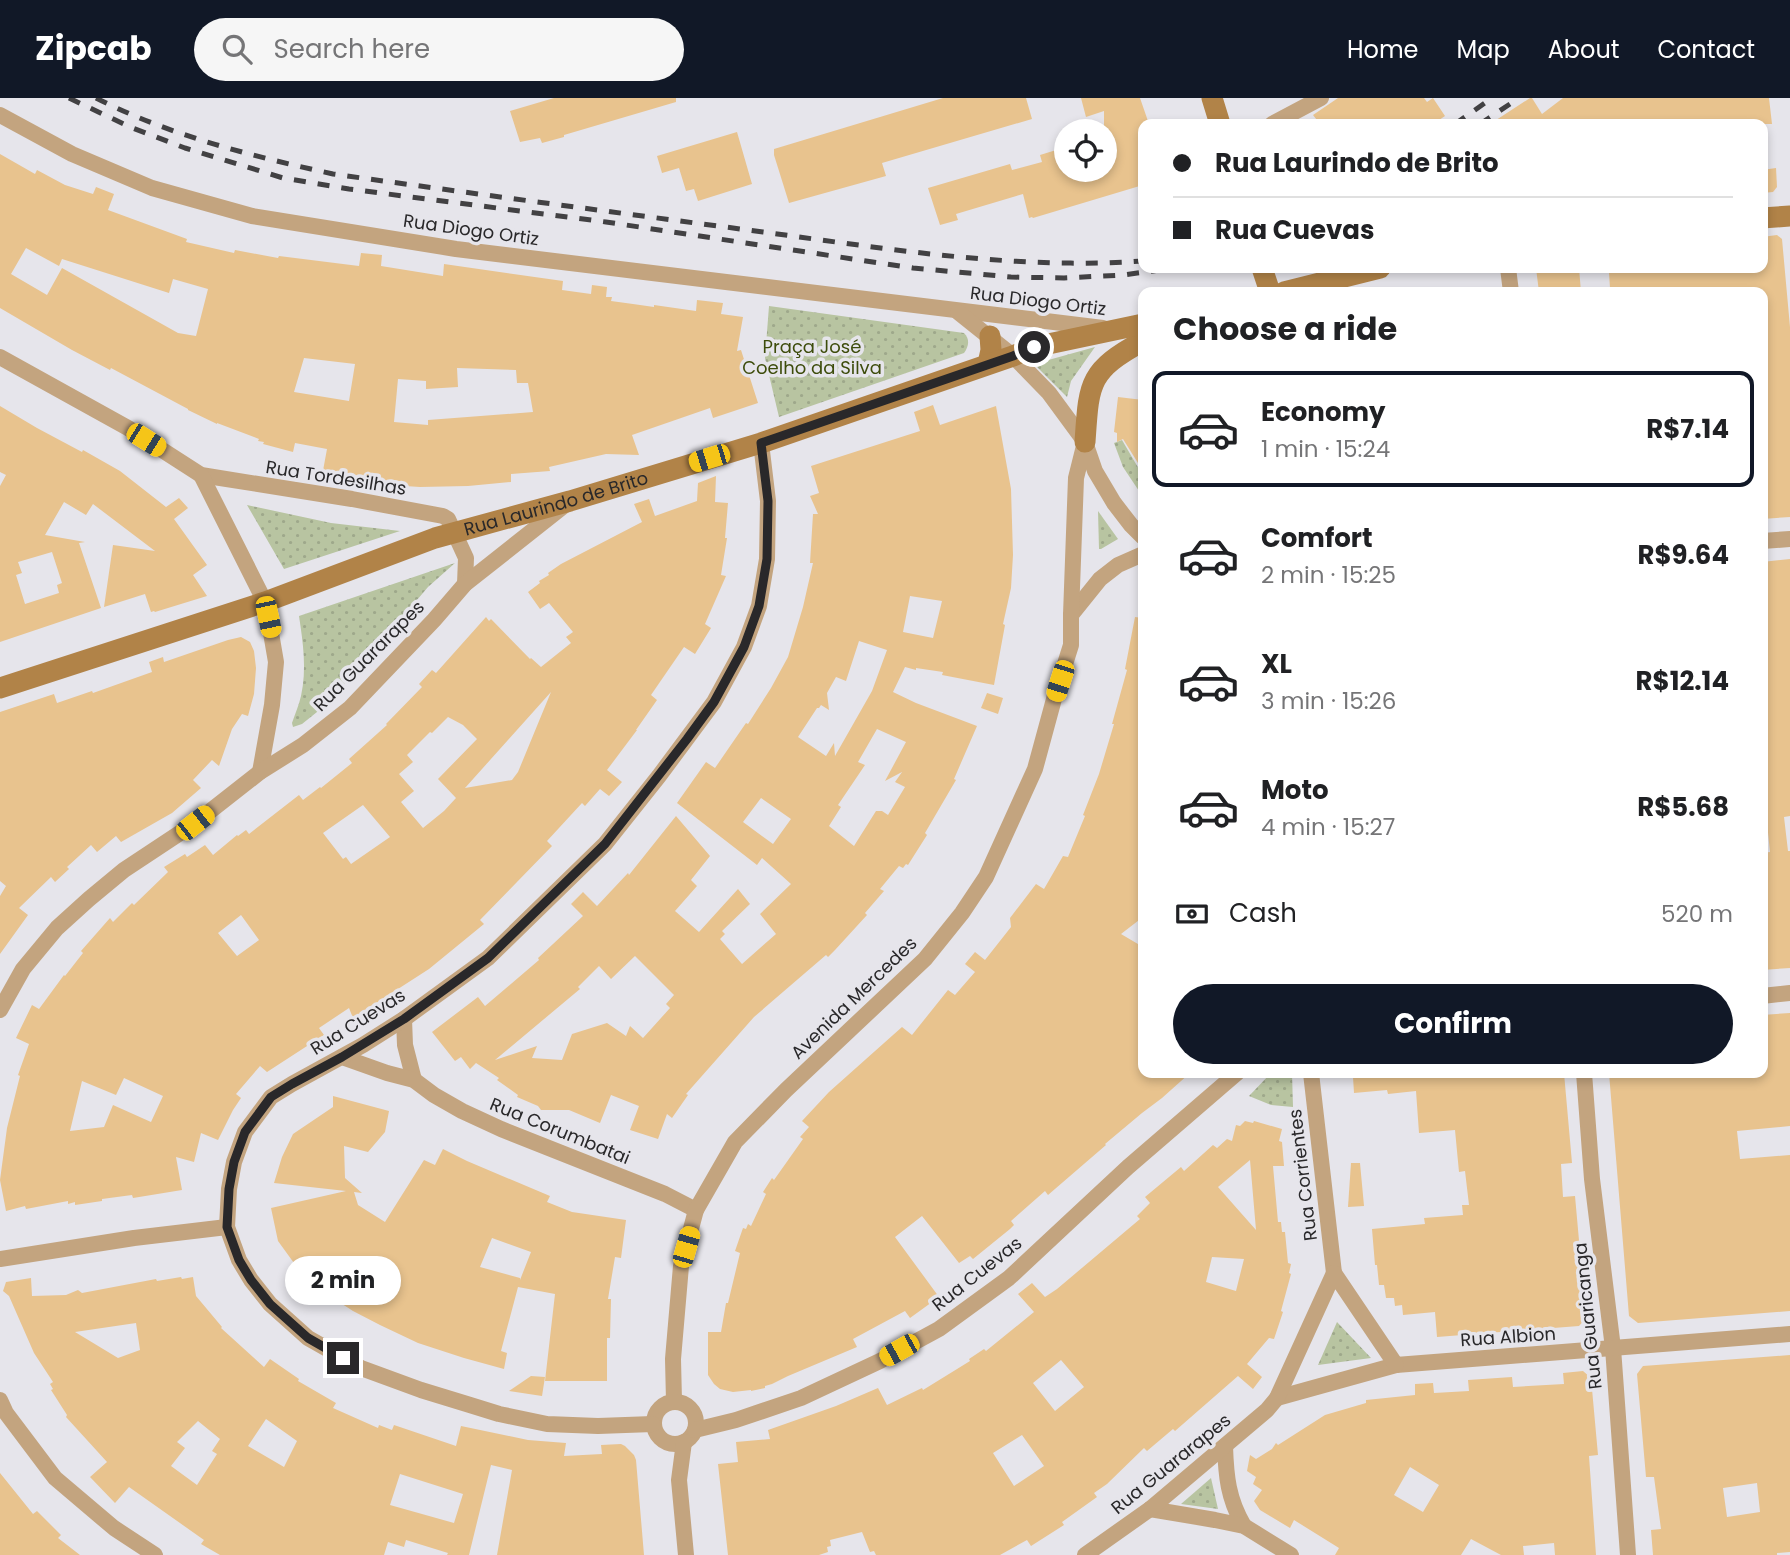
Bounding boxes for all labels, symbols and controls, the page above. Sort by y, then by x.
search box [194,18,684,81]
text: Zipcab [35,25,152,72]
icon: search [218,30,256,68]
text: Search here [274,31,430,67]
text: Home [1347,33,1419,66]
text: Map [1457,33,1510,66]
text: About [1548,33,1619,66]
text: Contact [1657,33,1755,66]
map controls [1054,119,1117,182]
button: locate [1054,119,1117,182]
text: Rua Laurindo de Brito [1215,145,1499,181]
street label: Rua Diogo Ortiz [402,208,540,251]
text: Rua Cuevas [1215,212,1374,248]
street label: Rua Diogo Ortiz [969,280,1107,321]
text: Choose a ride [1173,306,1397,351]
route start [1018,331,1050,363]
park label: Praça José Coelho da Silva [742,334,882,380]
text: Economy [1261,394,1385,430]
icon: car [1177,398,1240,461]
text: R$7.14 [1646,411,1729,447]
car [123,420,170,460]
text: 1 min · 15:24 [1261,433,1390,465]
car [686,442,733,474]
street label: Rua Tordesilhas [264,454,408,501]
street label: Rua Laurindo de Brito [461,465,651,542]
text: Comfort [1261,520,1373,556]
icon: car [1177,524,1240,587]
text: R$9.64 [1637,537,1729,573]
text: 2 min · 15:25 [1261,559,1396,591]
car [254,594,283,640]
street label: Rua Guararapes [308,595,430,717]
text: XL [1261,646,1292,682]
icon: car [1177,650,1240,713]
car [1044,658,1077,704]
text: R$12.14 [1636,663,1729,699]
text: 3 min · 15:26 [1261,685,1396,717]
text: Moto [1261,772,1329,808]
icon: car [1177,776,1240,839]
text: R$5.68 [1637,789,1729,825]
car [172,802,219,844]
text: 4 min · 15:27 [1261,811,1395,843]
icon: cash [1173,895,1211,933]
text: Cash [1229,895,1297,931]
text: 520 m [1661,898,1733,930]
street label: Avenida Mercedes [785,931,922,1065]
street label: Rua Cuevas [305,982,410,1061]
button: Confirm [1173,984,1733,1064]
street label: Rua Corumbatai [486,1091,634,1170]
street label: Rua Corrientes [1282,1108,1323,1242]
car [671,1224,702,1270]
street label: Rua Cuevas [927,1231,1027,1317]
street label: Rua Guaricanga [1567,1242,1608,1391]
callout: 2 min [285,1256,401,1306]
text: 2 min [311,1264,375,1296]
street label: Rua Albion [1459,1321,1557,1352]
car [876,1331,923,1369]
route end [327,1342,359,1374]
street label: Rua Guararapes [1105,1407,1236,1520]

